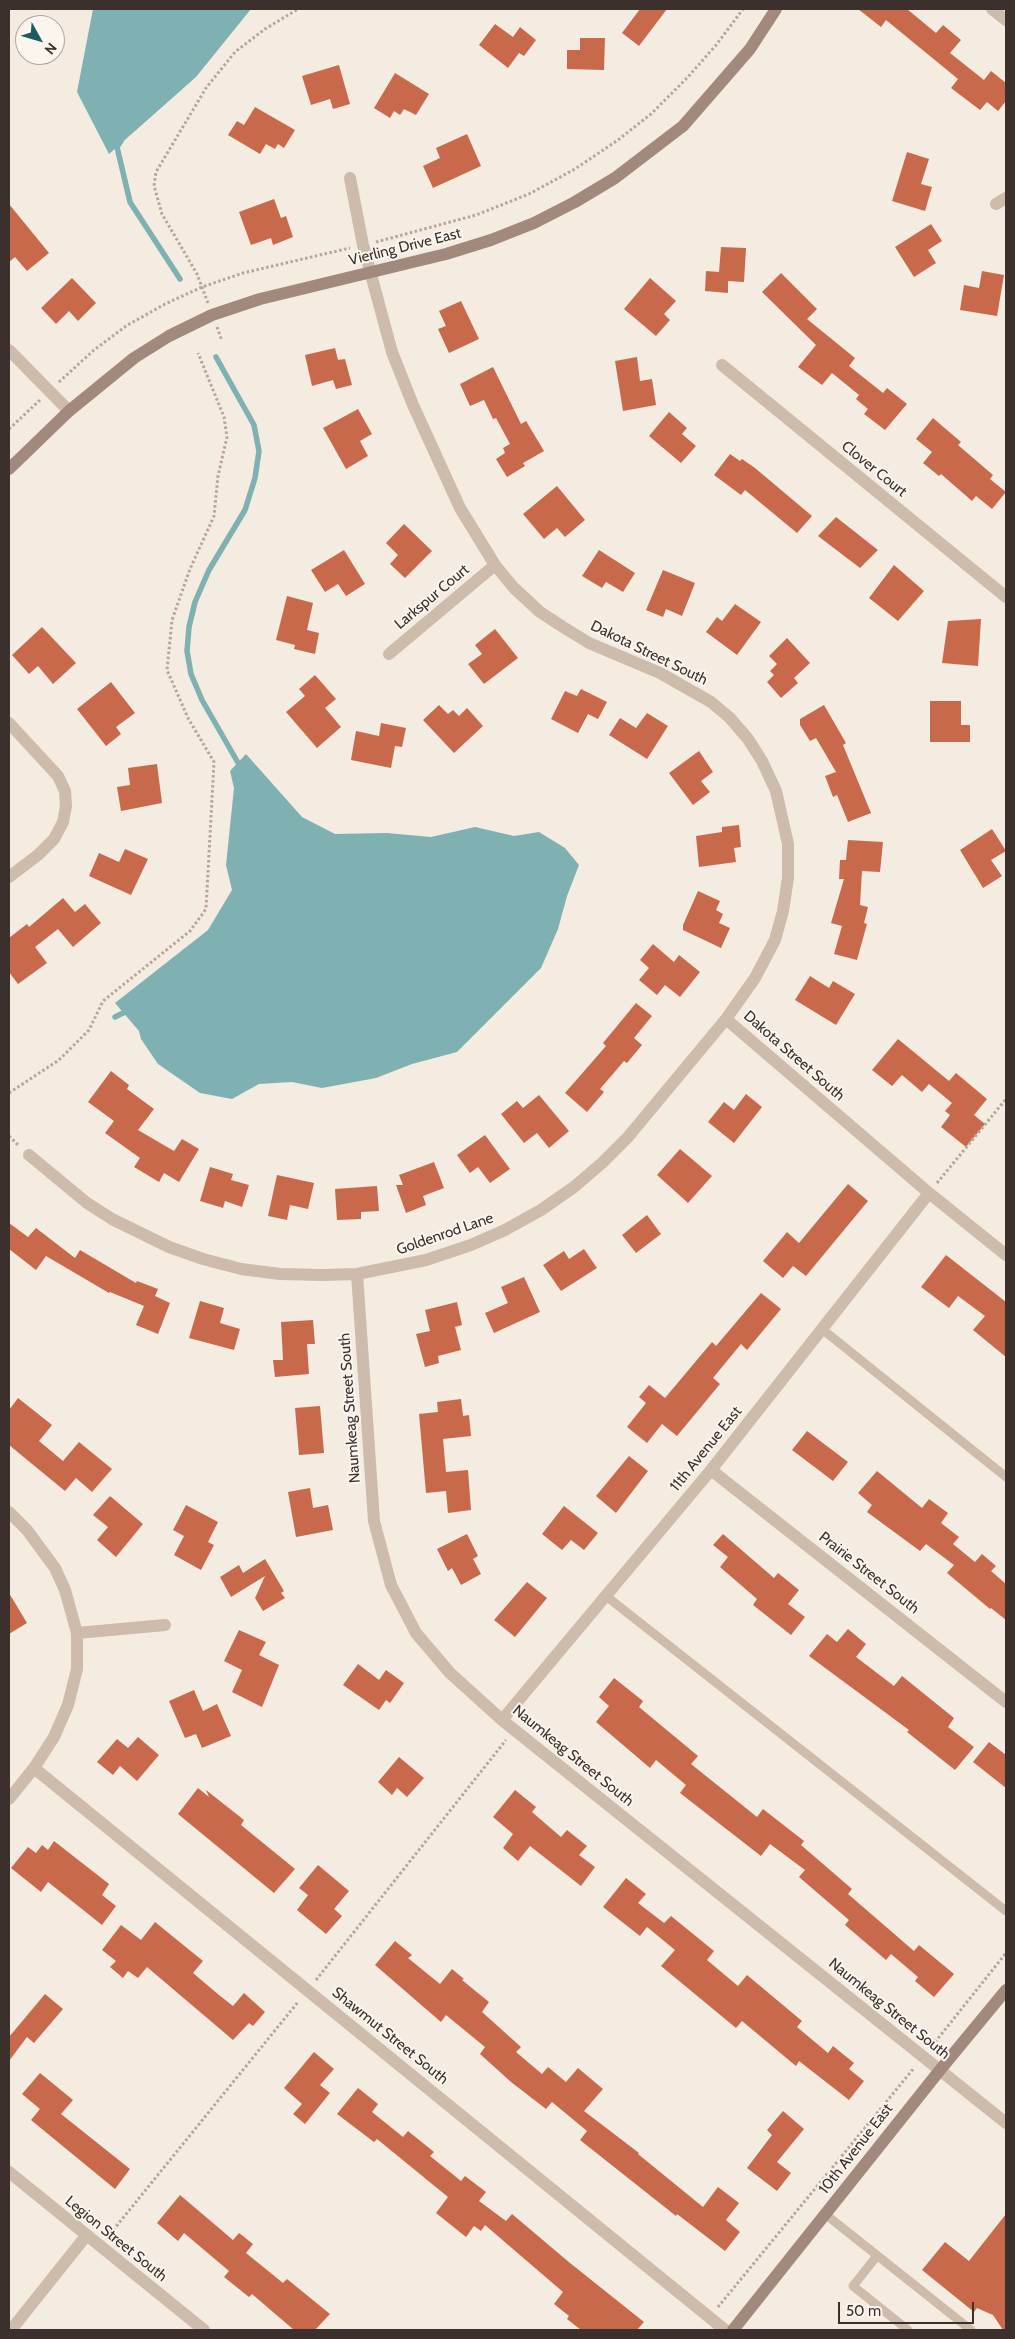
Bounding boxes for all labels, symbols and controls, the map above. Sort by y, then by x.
north arrow [15,15,65,65]
text: N [41,39,61,58]
street label: Vierling Drive East [347,224,463,270]
street label: Clover Court [838,437,910,501]
street label: Larkspur Court [391,561,473,633]
street label: Dakota Street South [587,617,711,689]
street label: Dakota Street South [740,1007,848,1105]
street label: Goldenrod Lane [394,1209,496,1259]
street label: Naumkeag Street South [336,1332,364,1484]
street label: 11th Avenue East [666,1403,746,1495]
street label: Prairie Street South [815,1528,923,1618]
street label: Naumkeag Street South [509,1702,637,1810]
street label: Naumkeag Street South [825,1955,953,2063]
street label: Shawmut Street South [328,1984,452,2088]
street label: 10th Avenue East [815,2100,897,2198]
street label: Legion Street South [61,2192,171,2286]
scale bar [840,2292,976,2324]
text: 50 m [846,2302,881,2320]

